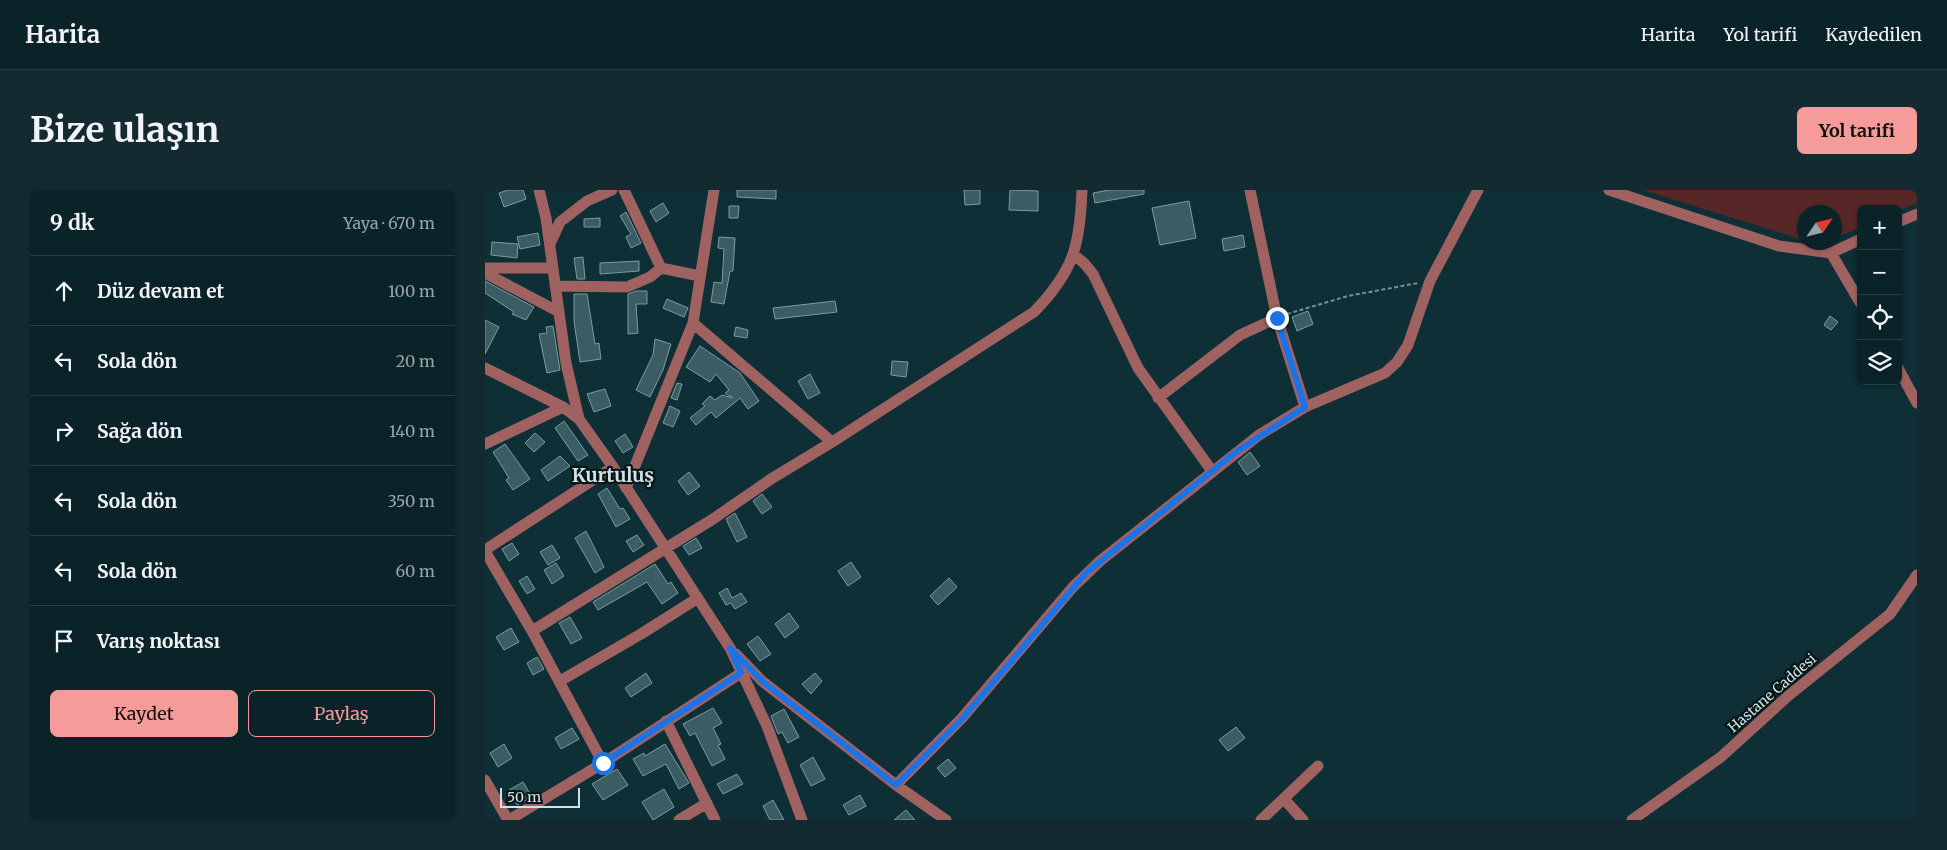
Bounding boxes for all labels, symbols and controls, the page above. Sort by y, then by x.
text: Harita [25,19,100,50]
text: Harita [1641,23,1695,46]
text: Yol tarifi [1723,23,1797,46]
text: Kaydedilen [1825,23,1922,46]
button: Yol tarifi [1797,107,1917,154]
text: Bize ulaşın [30,108,219,152]
north arrow [1797,205,1842,250]
map controls [1857,205,1902,385]
button: + [1857,205,1902,250]
text: 9 dk [50,209,94,236]
text: Yaya · 670 m [343,213,435,233]
button: − [1857,250,1902,295]
icon: ahead [50,277,78,305]
text: Düz devam et [97,279,224,303]
text: 100 m [388,281,435,301]
button: locate [1857,295,1902,340]
route end [1266,307,1289,330]
button: layers [1857,340,1902,385]
icon: left [50,347,78,375]
text: Sola dön [97,349,177,373]
text: 20 m [396,351,435,371]
icon: right [50,417,78,445]
text: Sağa dön [97,419,182,443]
text: 140 m [389,421,435,441]
district label: Kurtuluş [572,463,654,487]
icon: left [50,487,78,515]
text: Sola dön [97,489,177,513]
text: 350 m [388,491,435,511]
icon: left [50,557,78,585]
text: Sola dön [97,559,177,583]
text: 60 m [395,561,435,581]
icon: arrive [50,627,78,655]
text: Varış noktası [97,629,220,653]
street label: Hastane Caddesi [1724,649,1820,736]
button: Kaydet [50,690,238,737]
button: Paylaş [248,690,435,737]
route start [592,752,615,775]
scale bar [500,785,580,808]
text: 50 m [507,788,541,806]

